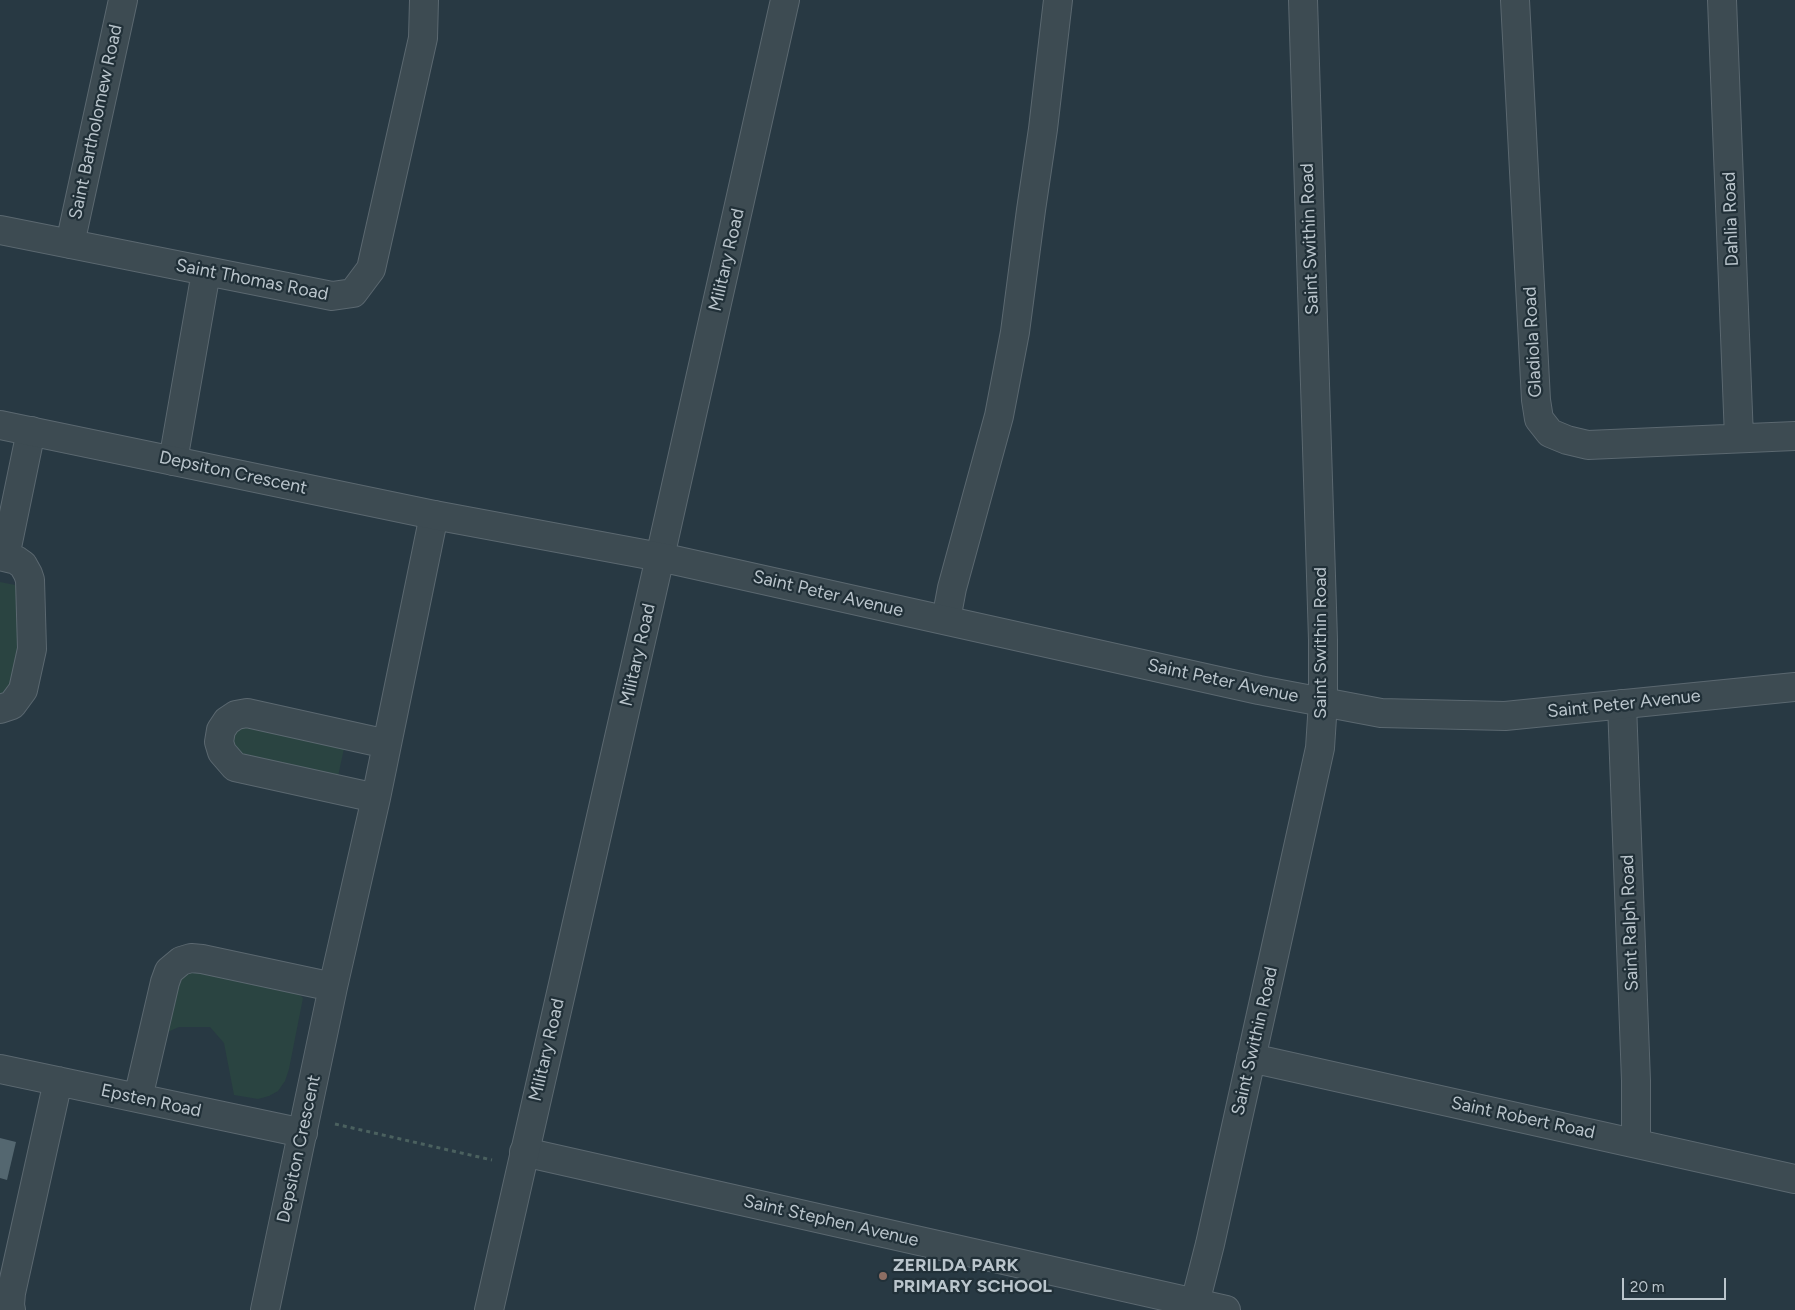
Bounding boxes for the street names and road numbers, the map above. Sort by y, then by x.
street label: Saint Bartholomew Road [65,23,127,221]
street label: Saint Swithin Road [1297,163,1323,315]
street label: Dahlia Road [1719,171,1743,267]
street label: Military Road [705,206,749,314]
street label: Saint Thomas Road [174,255,330,305]
street label: Gladiola Road [1519,286,1547,398]
street label: Depsiton Crescent [157,447,309,499]
street label: Saint Peter Avenue [751,566,905,622]
street label: Saint Swithin Road [1310,567,1332,719]
street label: Military Road [616,601,660,709]
street label: Saint Peter Avenue [1146,654,1300,708]
street label: Saint Peter Avenue [1546,685,1702,723]
street label: Saint Ralph Road [1617,854,1643,992]
street label: Saint Swithin Road [1227,965,1283,1117]
street label: Military Road [525,996,569,1104]
street label: Depsiton Crescent [273,1073,325,1225]
street label: Epsten Road [99,1080,203,1122]
street label: Saint Robert Road [1449,1092,1597,1144]
street label: Saint Stephen Avenue [741,1190,921,1252]

